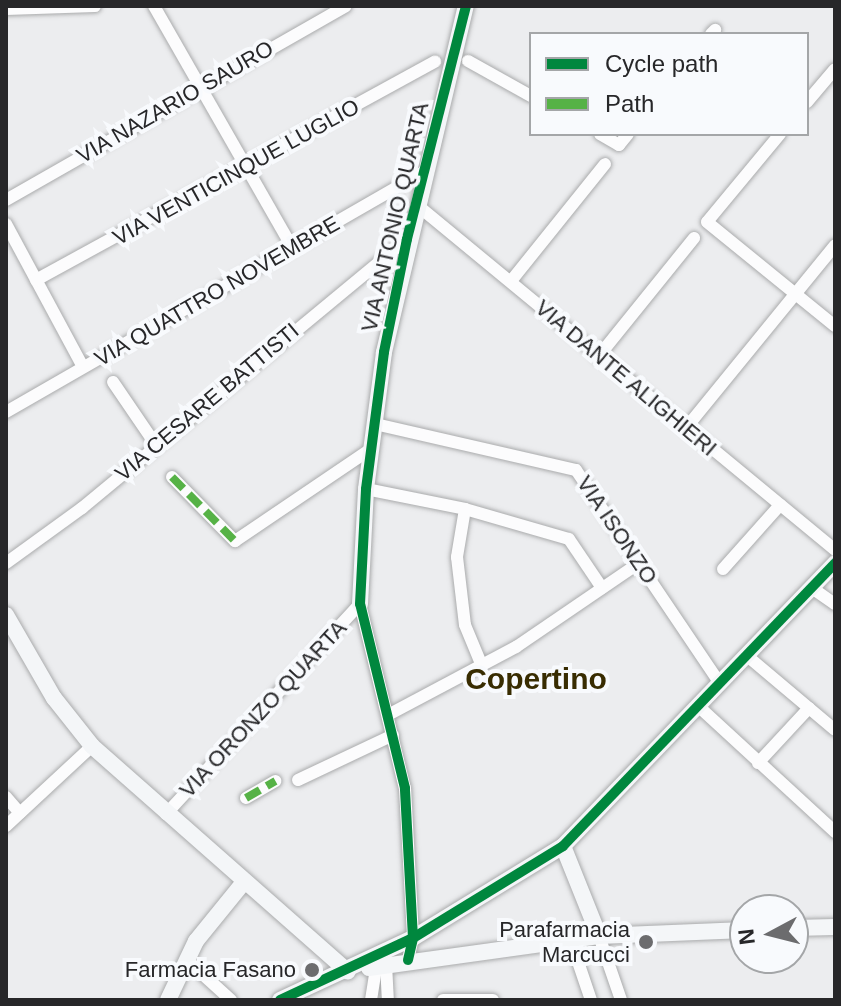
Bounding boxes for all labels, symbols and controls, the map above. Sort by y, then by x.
legend [529,32,809,136]
street label: VIA NAZARIO SAURO [72,35,278,169]
text: Cycle path [605,50,718,77]
text: Path [605,90,654,117]
street label: VIA VENTICINQUE LUGLIO [108,93,364,251]
street label: VIA ANTONIO QUARTA [355,98,435,336]
street label: VIA QUATTRO NOVEMBRE [89,210,345,372]
street label: VIA DANTE ALIGHIERI [529,294,723,462]
street label: VIA CESARE BATTISTI [109,317,305,487]
street label: VIA ISONZO [571,470,663,590]
street label: VIA ORONZO QUARTA [174,614,352,804]
district label: Copertino [465,661,607,697]
north arrow [729,894,809,974]
place label: Parafarmacia Marcucci [499,916,630,968]
text: N [733,927,760,946]
marker: Parafarmacia Marcucci [637,933,655,951]
place label: Farmacia Fasano [125,957,296,983]
marker: Farmacia Fasano [303,961,321,979]

